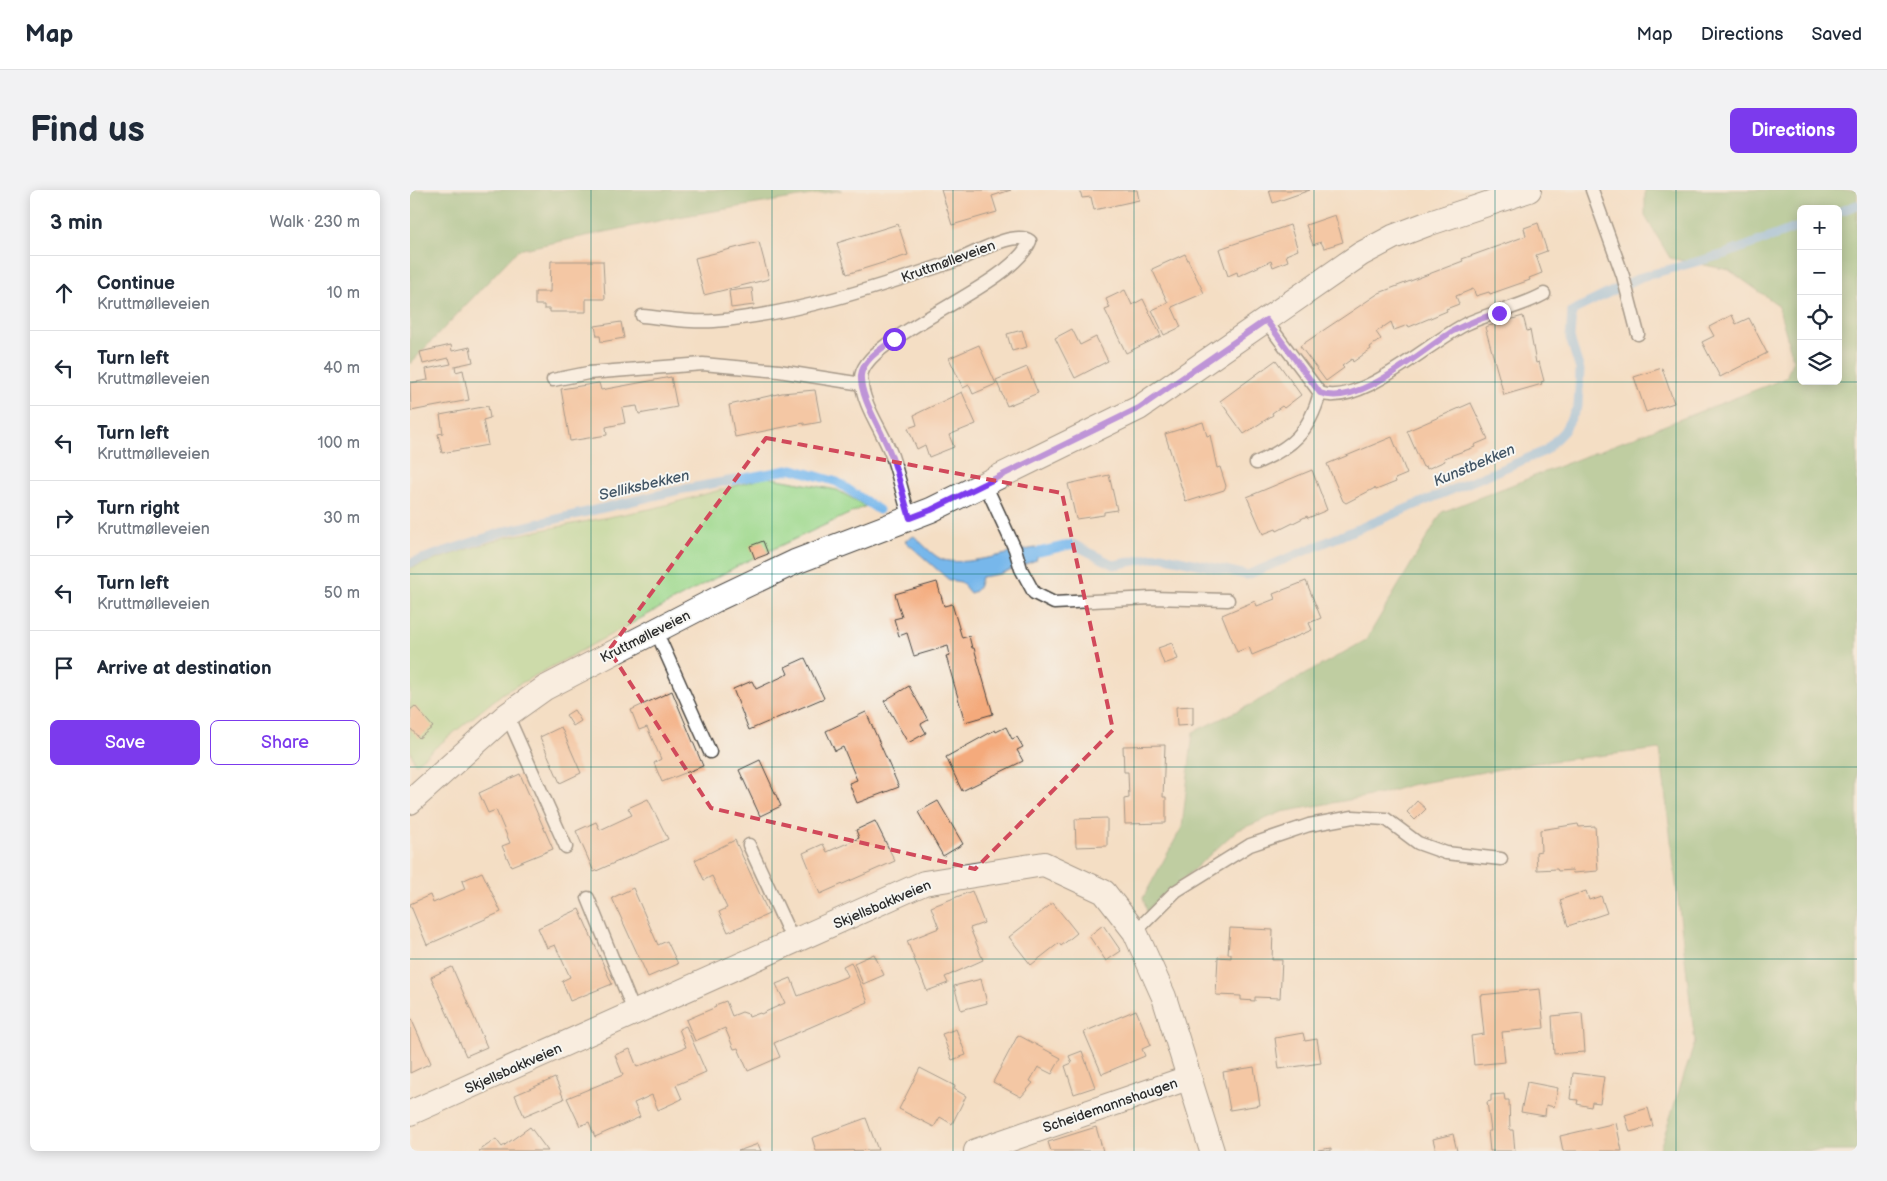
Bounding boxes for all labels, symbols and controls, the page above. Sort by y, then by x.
text: Map [25,20,73,49]
text: Map [1637,24,1673,45]
text: Directions [1701,24,1783,45]
text: Saved [1811,24,1862,45]
button: Directions [1730,108,1857,153]
text: Find us [30,109,145,152]
map controls [1797,205,1842,385]
button: + [1797,205,1842,250]
text: 3 min [50,210,103,235]
text: Walk · 230 m [270,213,360,232]
street label: Kruttmølleveien [899,237,998,286]
button: − [1797,250,1842,295]
text: Continue [97,272,175,295]
icon: ahead [50,279,78,307]
text: 10 m [327,284,360,303]
text: Kruttmølleveien [97,295,210,314]
button: locate [1797,295,1842,340]
route end [1488,302,1511,325]
route start [883,328,906,351]
button: layers [1797,340,1842,385]
text: Turn left [97,347,169,370]
icon: left [50,354,78,382]
text: 40 m [323,359,360,378]
text: Kruttmølleveien [97,370,210,389]
text: Turn left [97,422,169,445]
icon: left [50,429,78,457]
text: 100 m [317,434,360,453]
water label: Kunstbekken [1430,440,1518,491]
text: Kruttmølleveien [97,445,210,464]
water label: Selliksbekken [597,466,691,505]
text: Turn right [97,497,180,520]
icon: right [50,504,78,532]
text: 30 m [323,509,360,528]
text: Kruttmølleveien [97,520,210,539]
text: Turn left [97,572,169,595]
icon: left [50,579,78,607]
text: 50 m [324,584,360,603]
text: Kruttmølleveien [97,595,210,614]
street label: Kruttmølleveien [597,606,693,666]
icon: arrive [50,654,78,682]
text: Arrive at destination [97,657,272,680]
button: Save [50,720,200,765]
button: Share [210,720,360,765]
street label: Skjellsbakkveien [831,876,934,933]
street label: Skjellsbakkveien [462,1039,564,1097]
street label: Scheidemannshaugen [1040,1074,1180,1137]

